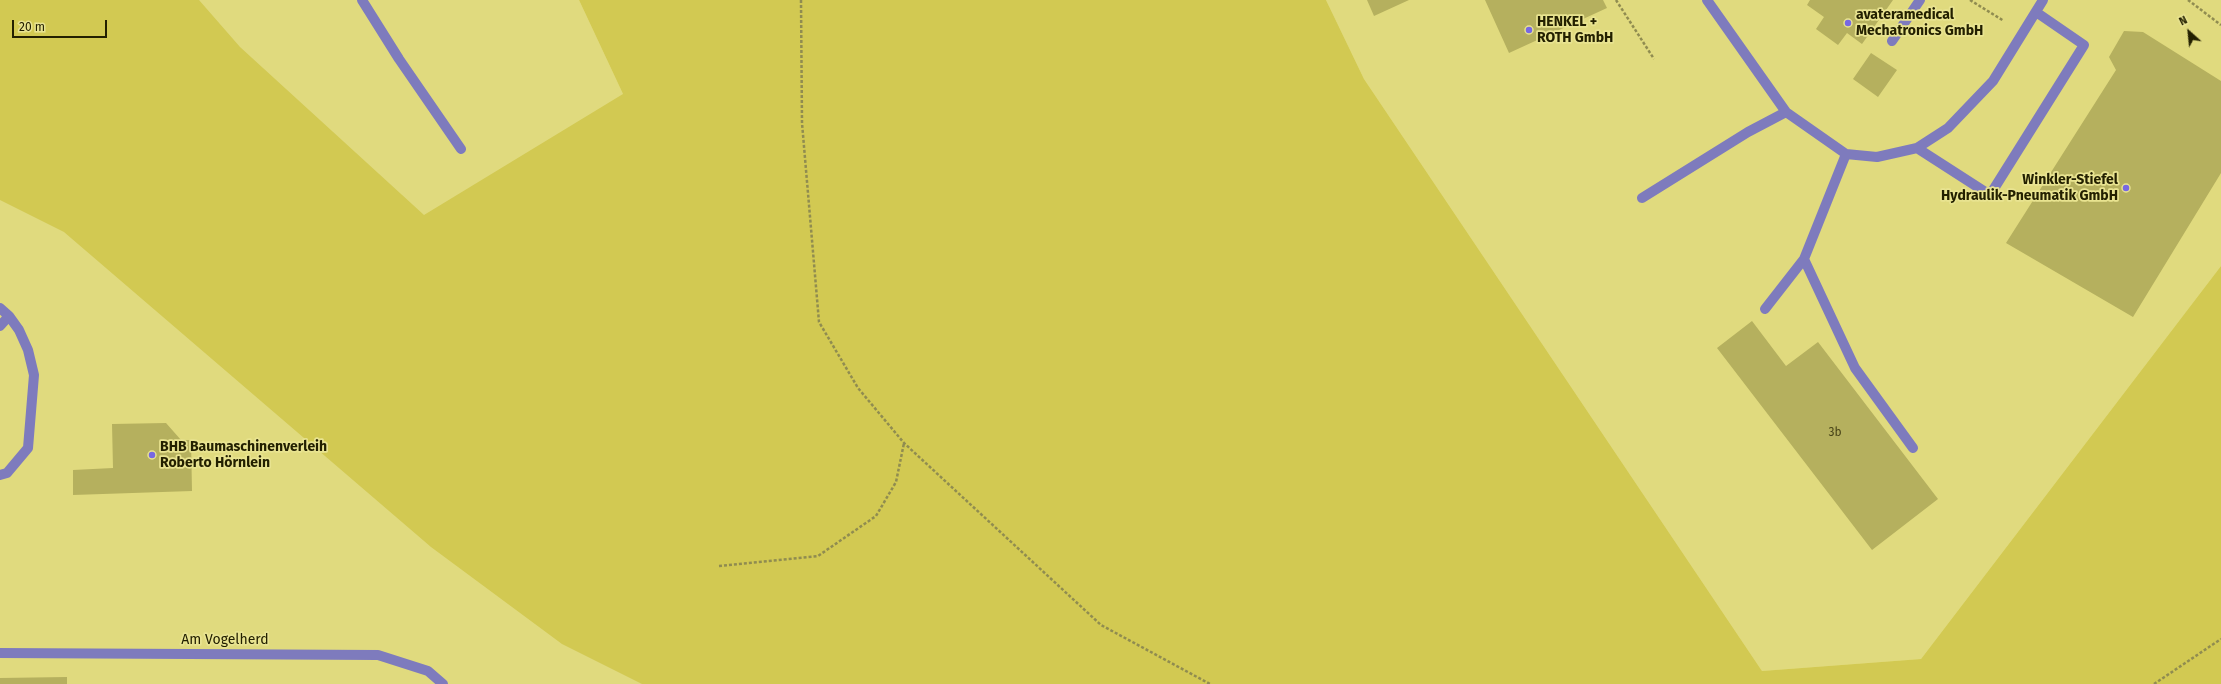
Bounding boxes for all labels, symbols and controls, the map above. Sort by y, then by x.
place label: avateramedical Mechatronics GmbH [1856,7,1983,40]
scale bar [14,12,109,38]
north arrow [2169,12,2209,52]
text: N [2177,13,2190,28]
place label: HENKEL + ROTH GmbH [1537,14,1613,46]
marker: avateramedical Mechatronics GmbH [1843,18,1853,28]
text: 20 m [19,20,45,34]
marker: HENKEL + ROTH GmbH [1524,25,1534,35]
place label: Winkler-Stiefel Hydraulik-Pneumatik GmbH [1941,172,2118,204]
marker: Winkler-Stiefel Hydraulik-Pneumatik GmbH [2121,183,2131,193]
house number: 3b [1828,426,1842,440]
place label: BHB Baumaschinenverleih Roberto Hörnlein [160,439,327,472]
marker: BHB Baumaschinenverleih Roberto Hörnlein [147,450,157,460]
street label: Am Vogelherd [181,632,269,648]

